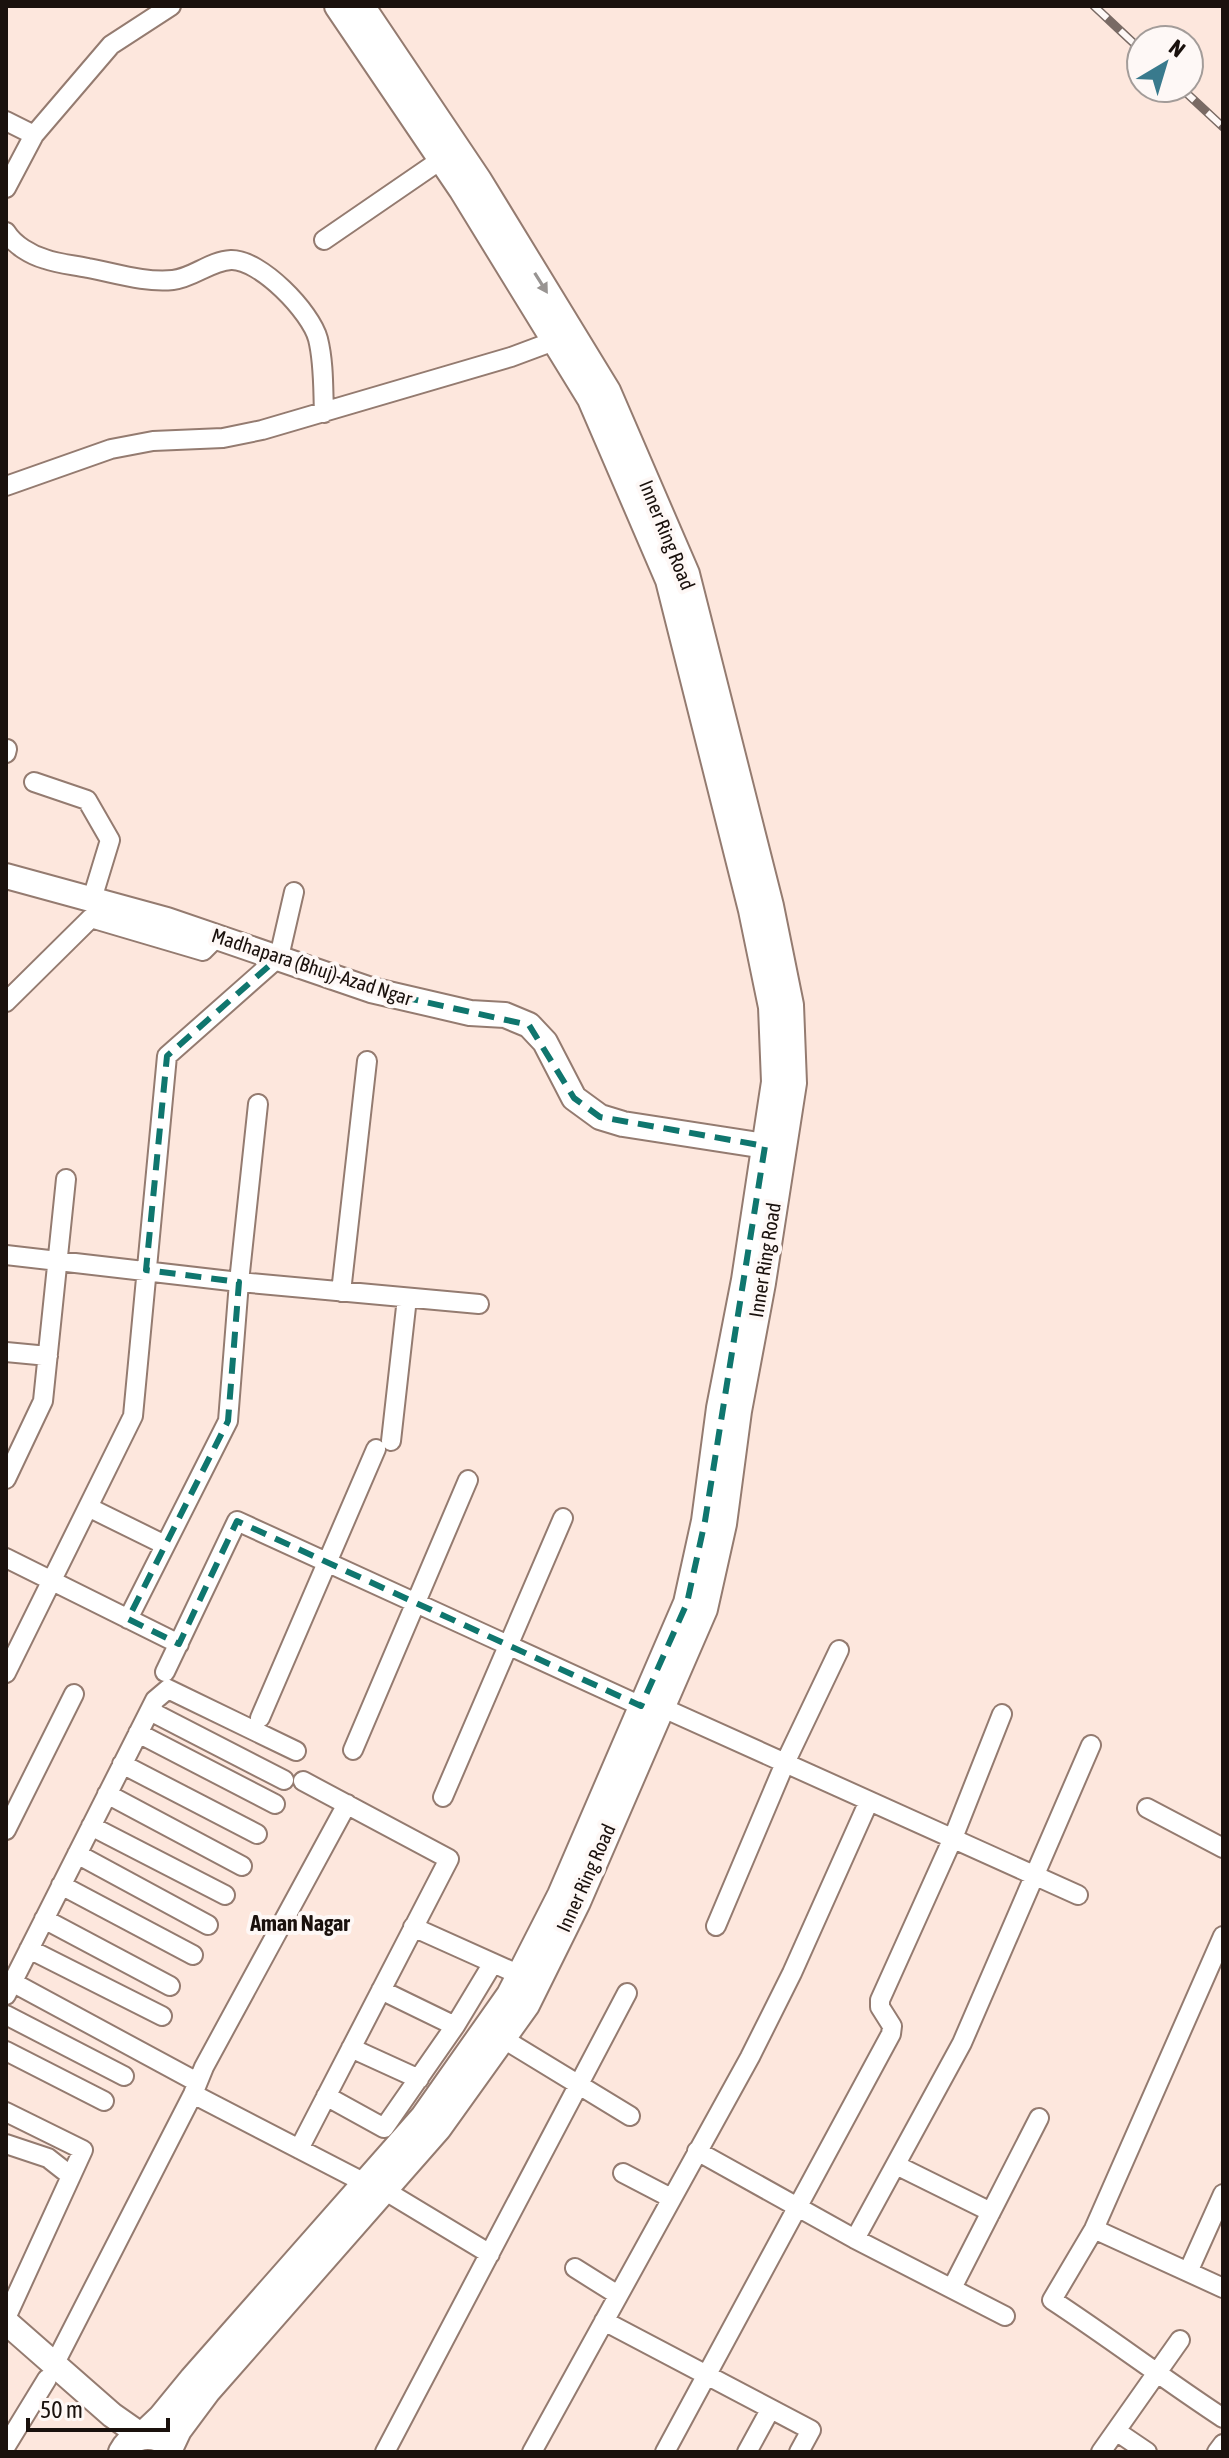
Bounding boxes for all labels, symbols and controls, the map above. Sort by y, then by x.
north arrow [1125,24,1205,104]
text: N [1164,34,1190,62]
one-way arrow [534,272,548,294]
street label: Inner Ring Road [635,477,700,593]
street label: Madhapara (Bhuj)-Azad Ngar [209,923,416,1010]
street label: Inner Ring Road [744,1201,785,1319]
street label: Inner Ring Road [551,1820,620,1935]
district label: Aman Nagar [249,1910,350,1936]
scale bar [28,2382,168,2432]
text: 50 m [40,2396,83,2423]

